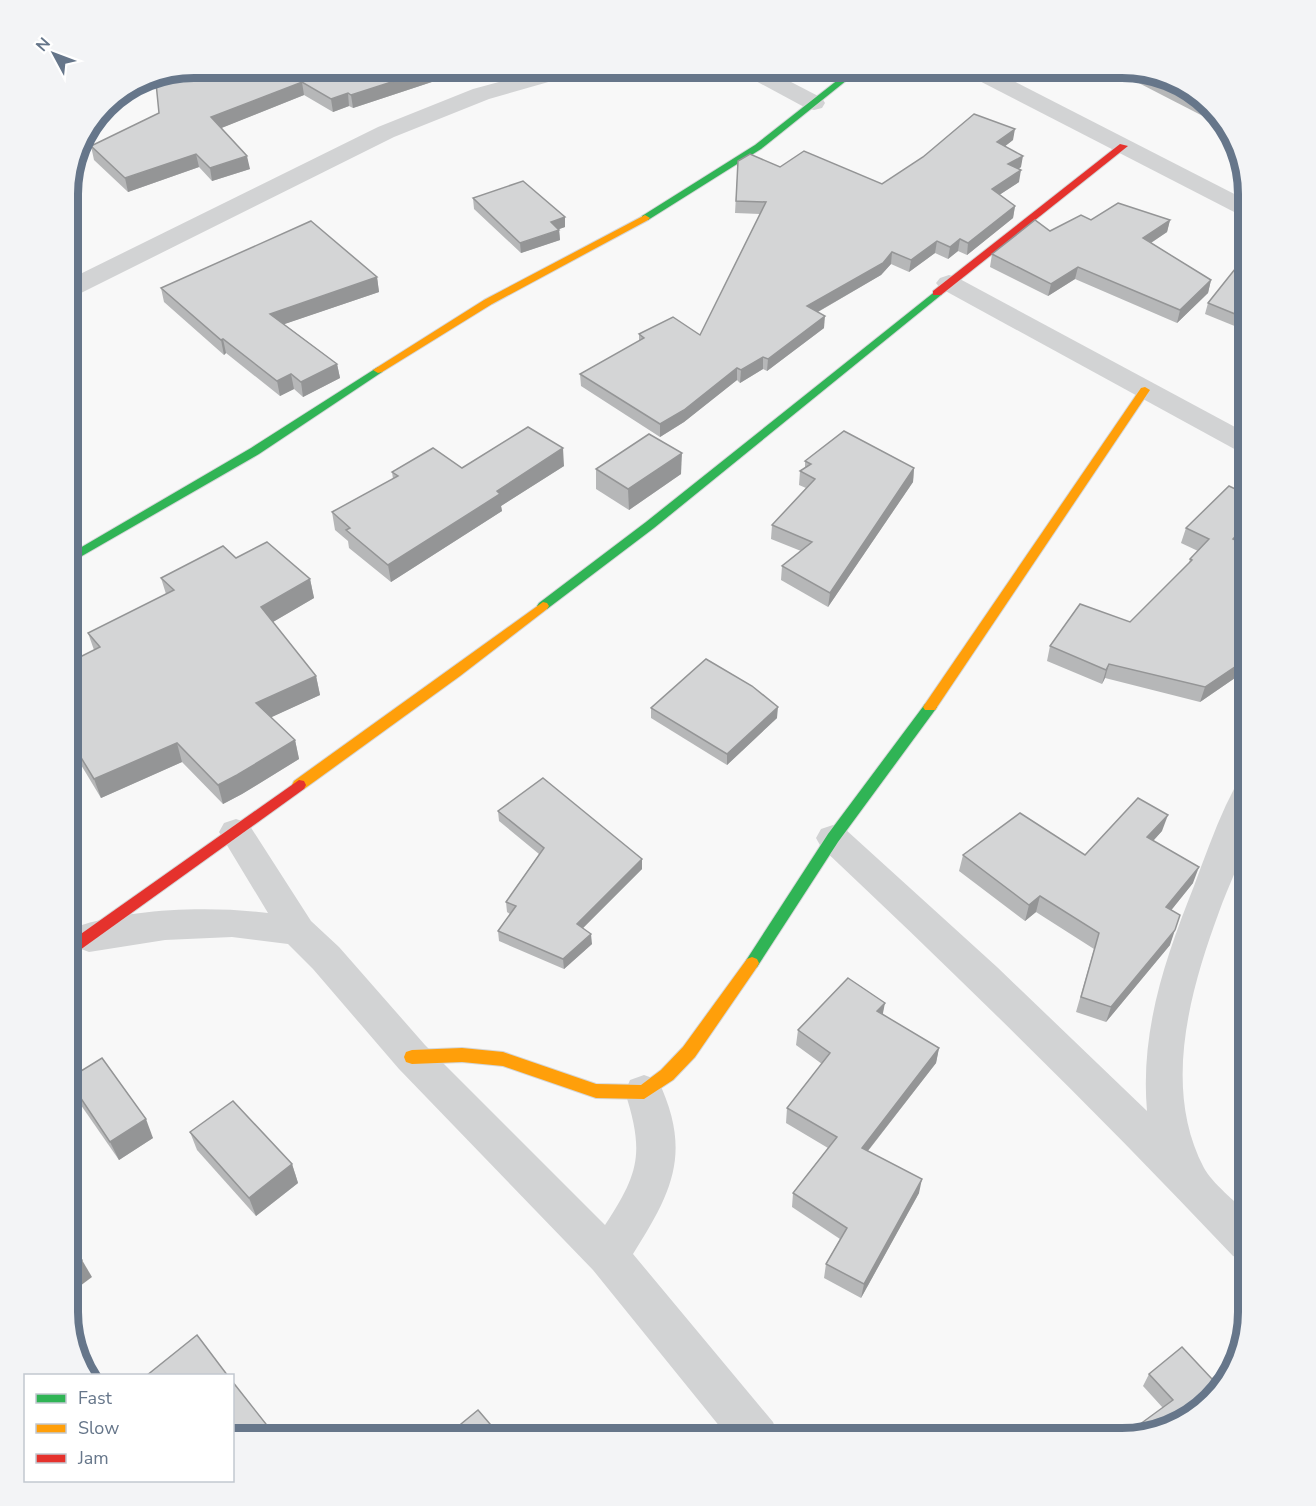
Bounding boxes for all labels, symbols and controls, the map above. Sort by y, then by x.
north arrow [24,24,84,84]
text: N [31,33,56,57]
legend [24,1374,234,1482]
text: Fast [78,1386,113,1410]
text: Slow [78,1416,119,1440]
text: Jam [77,1446,109,1470]

